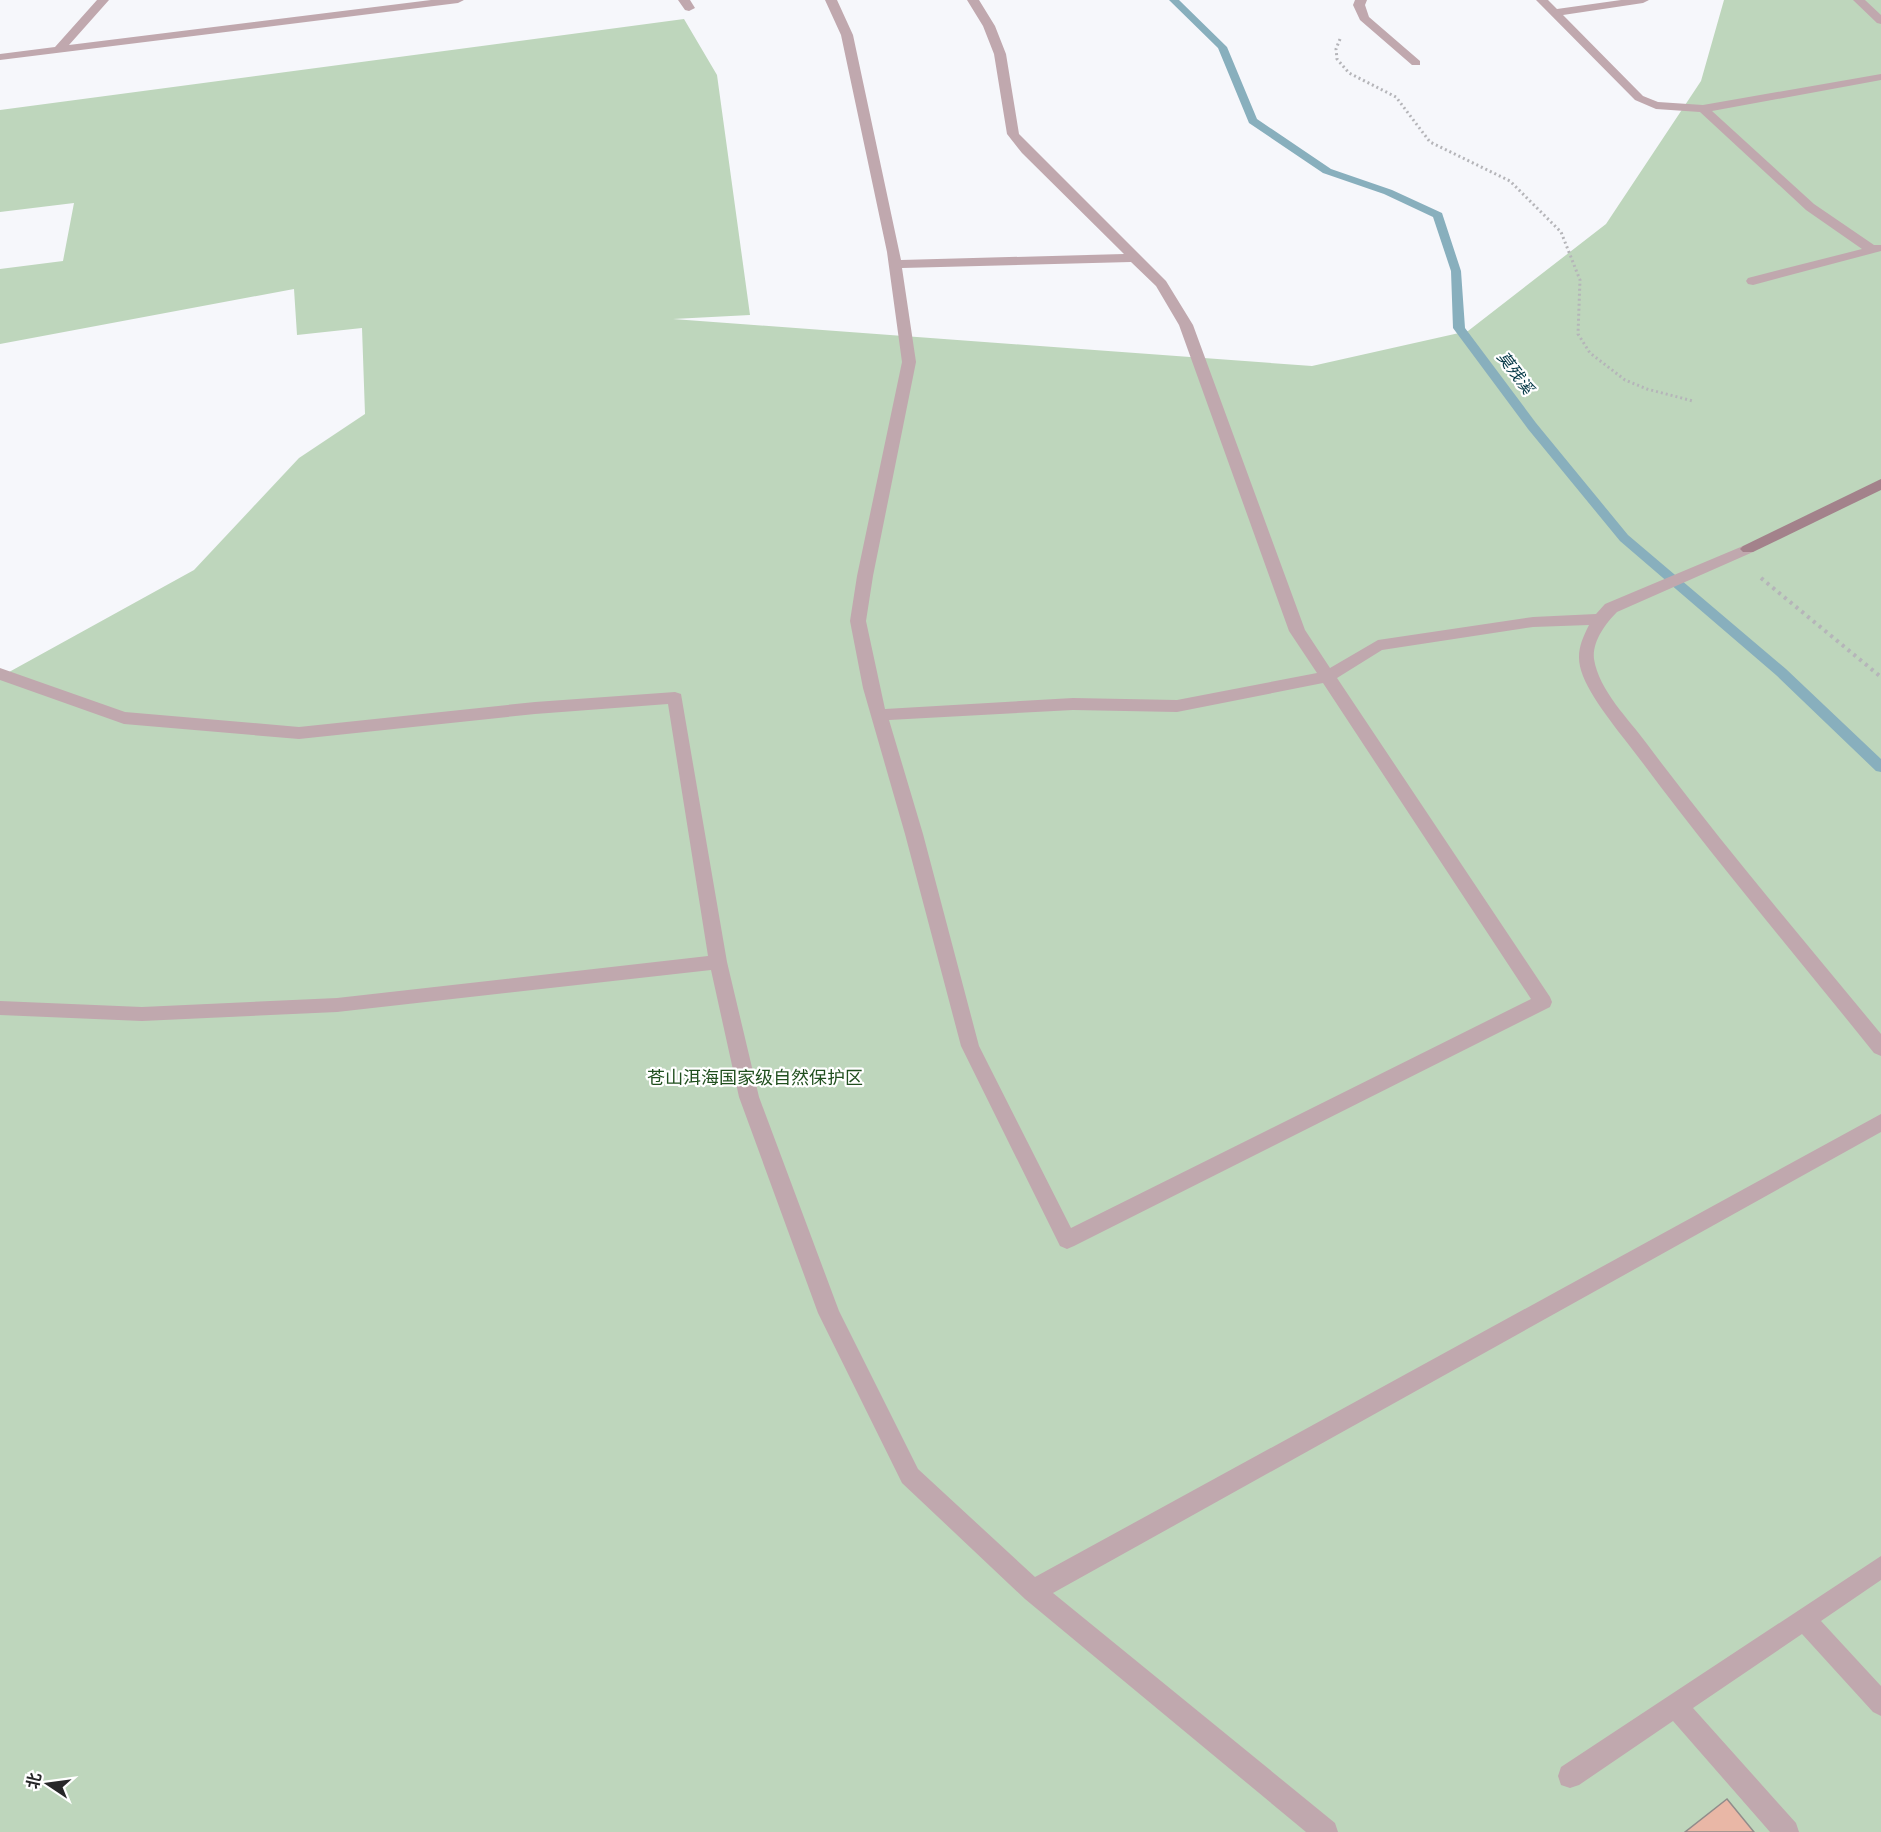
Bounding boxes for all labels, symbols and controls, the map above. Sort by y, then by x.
water label: 莫残溪 [1494,348,1538,399]
park label: 苍山洱海国家级自然保护区 [647,1068,863,1088]
north arrow [18,1754,78,1814]
text: 北 [24,1771,44,1790]

